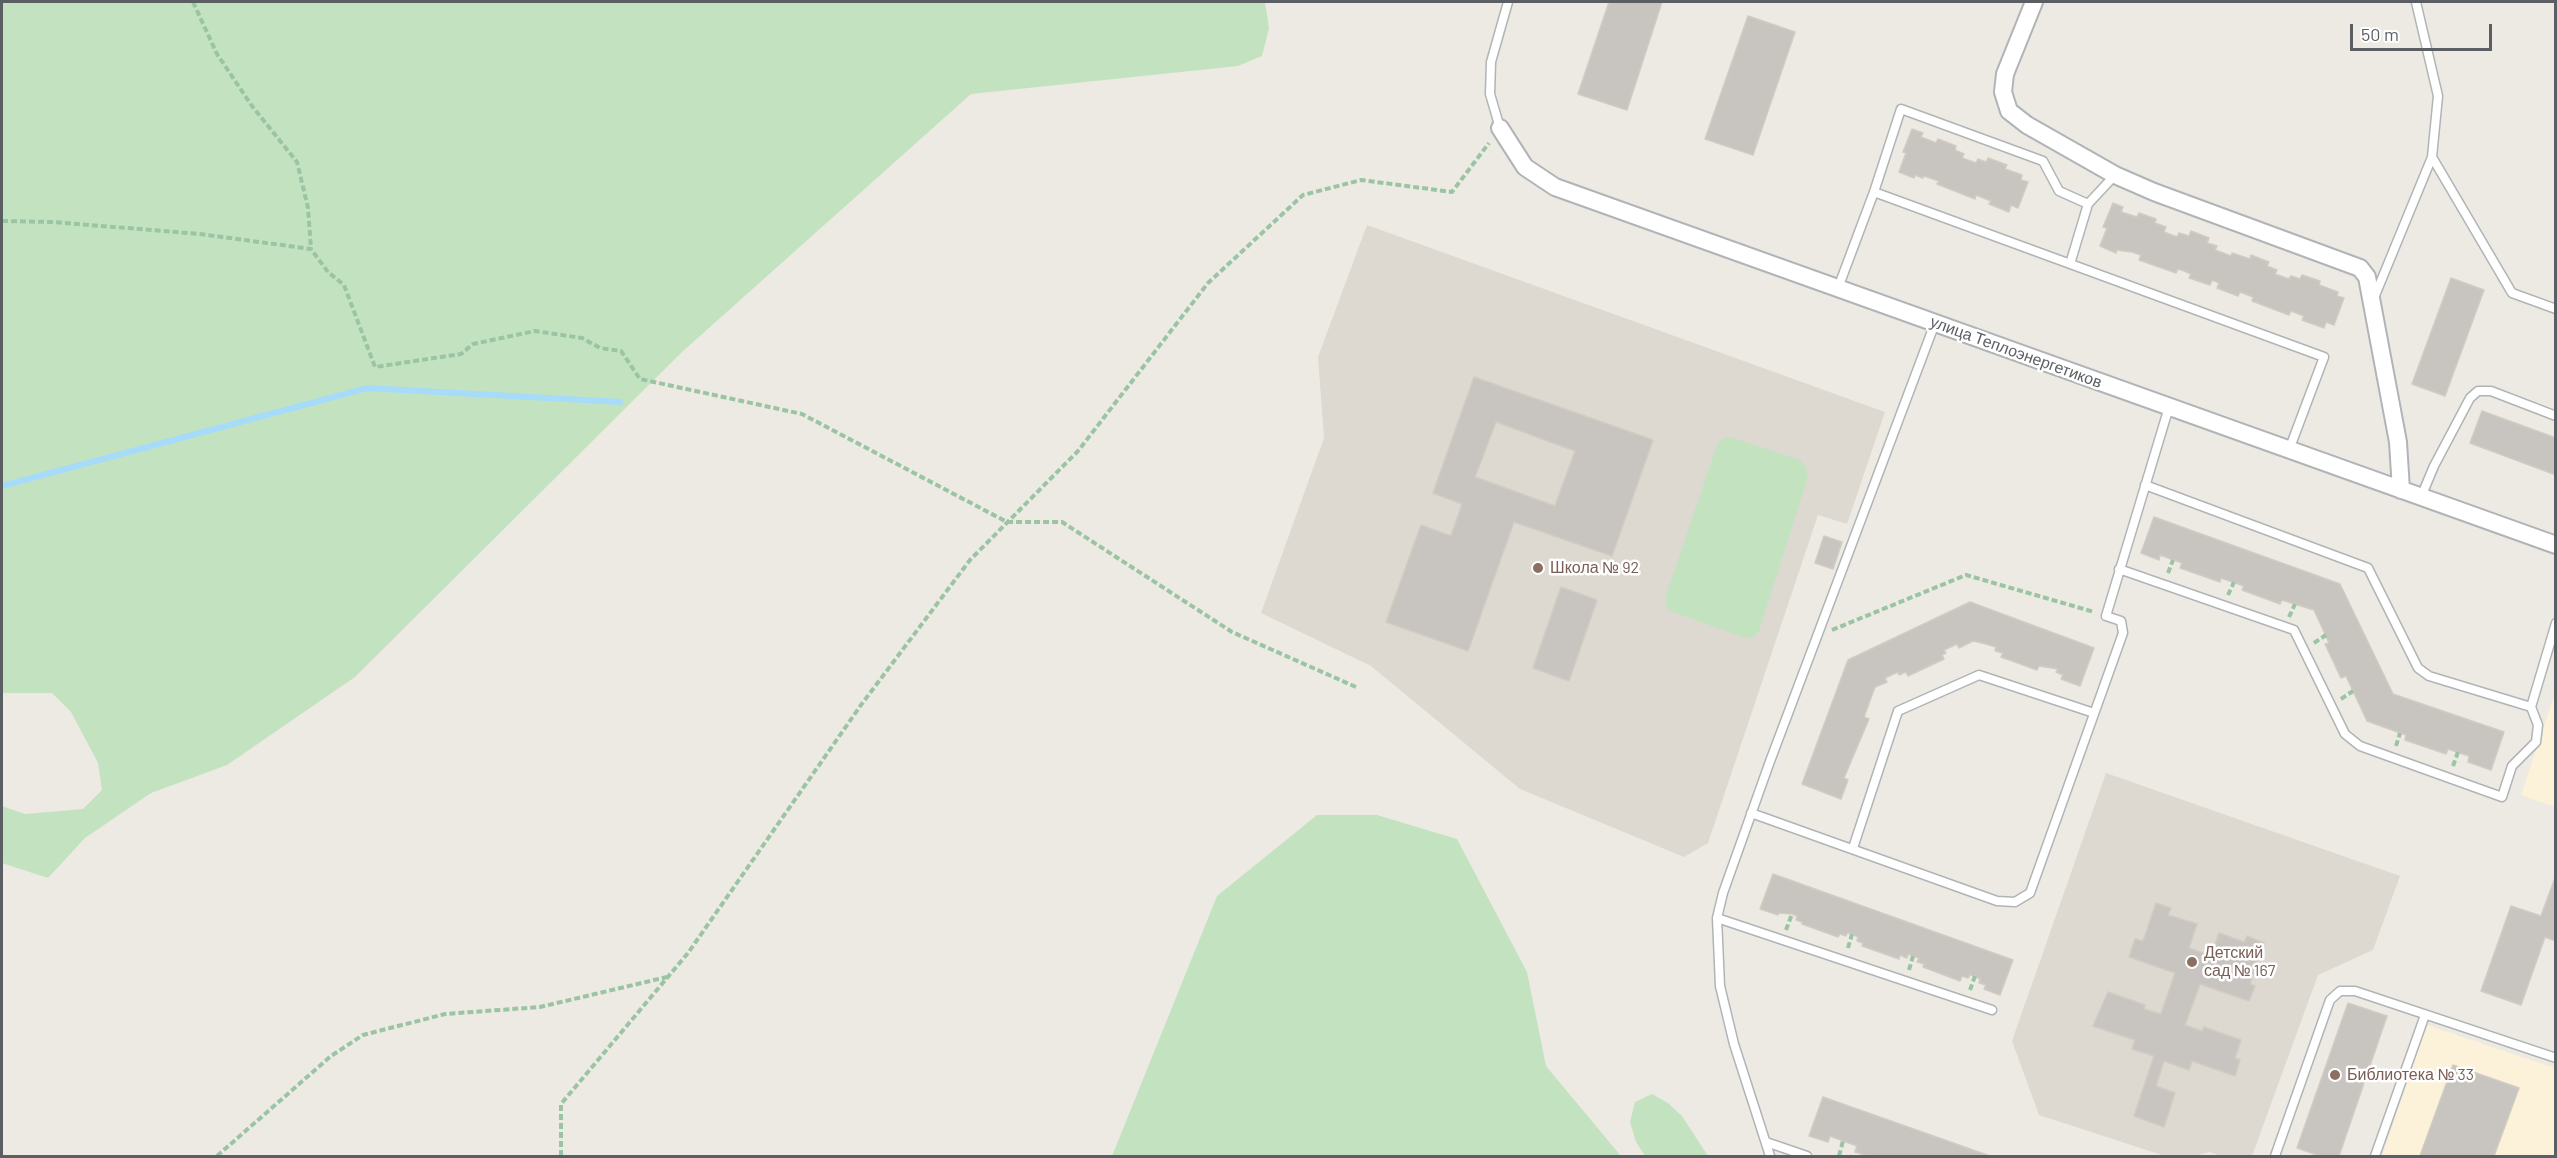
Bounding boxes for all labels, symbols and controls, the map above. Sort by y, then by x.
scale bar [2353,12,2496,50]
text: 50 m [2361,23,2399,45]
street label: улица Теплоэнергетиков [1927,312,2105,392]
place label: Школа № 92 [1550,558,1639,578]
marker: Школа № 92 [1531,561,1545,575]
place label: Детский сад № 167 [2204,943,2275,981]
marker: Детский сад № 167 [2185,955,2199,969]
place label: Библиотека № 33 [2347,1065,2474,1085]
marker: Библиотека № 33 [2328,1068,2342,1082]

